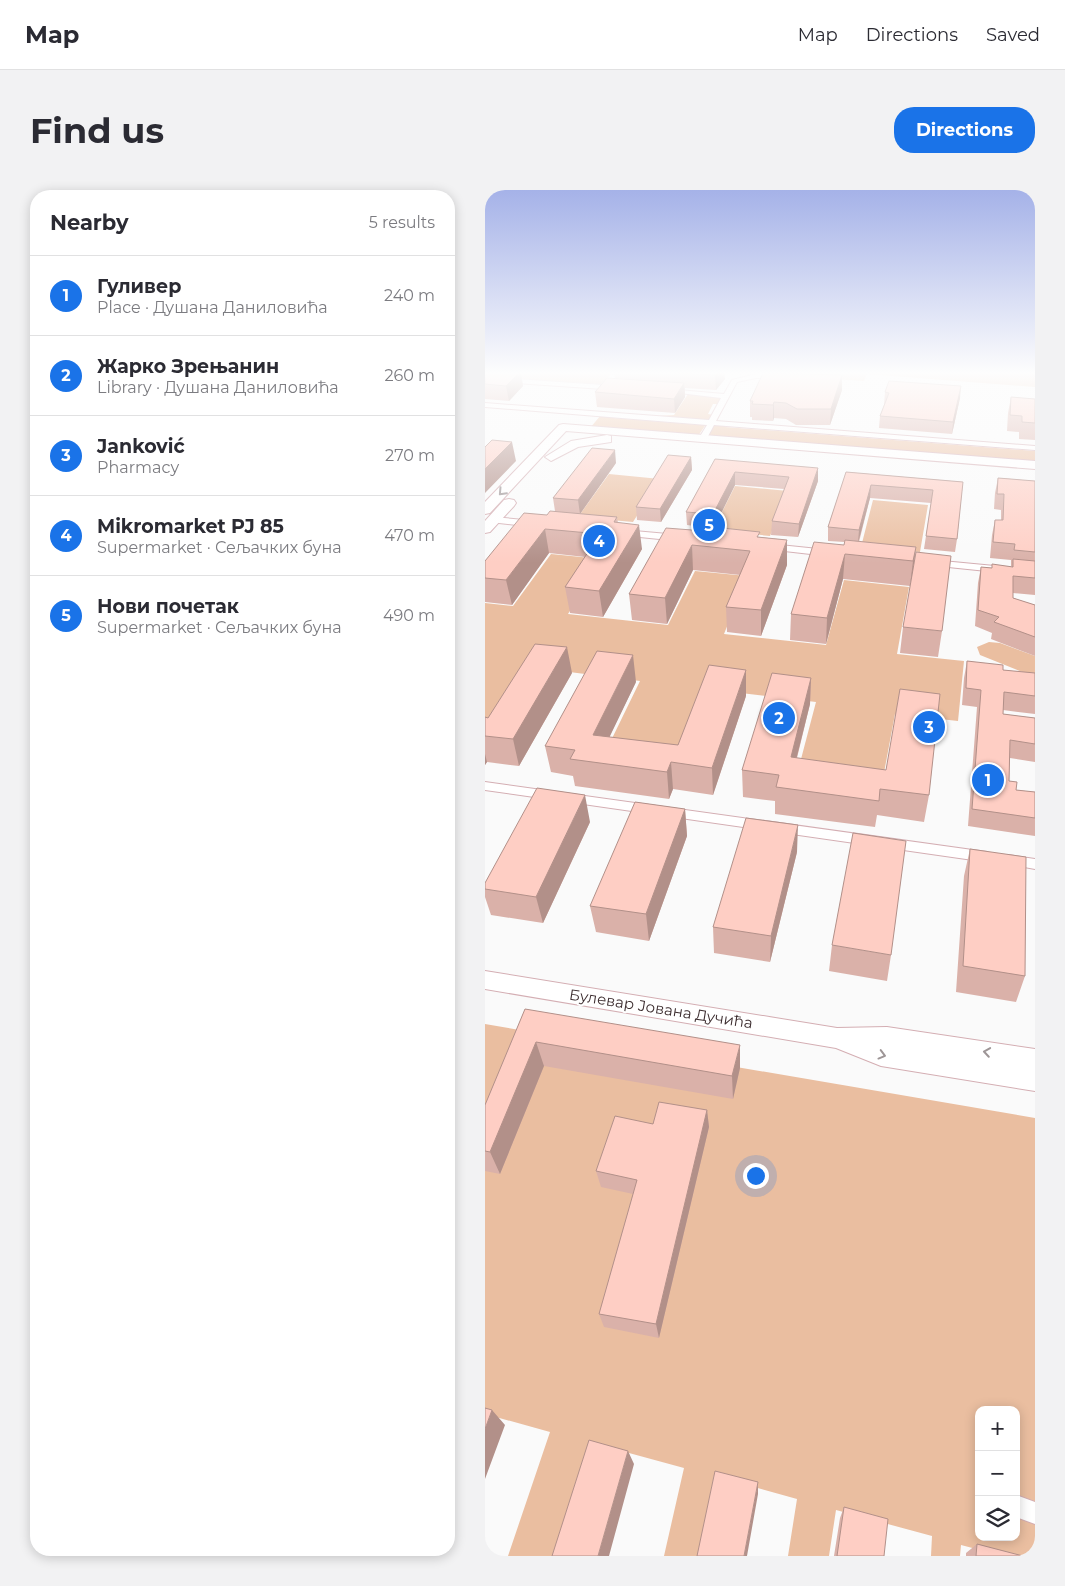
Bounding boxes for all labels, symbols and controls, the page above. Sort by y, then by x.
text: Map [25,20,79,49]
text: Map [798,24,838,46]
text: Directions [866,24,958,46]
text: Saved [986,24,1040,46]
button: Directions [894,107,1035,153]
text: Find us [30,109,164,152]
text: Nearby [50,210,129,235]
text: 5 results [369,213,435,232]
text: Гуливер [97,275,181,298]
text: 1 [63,286,69,305]
text: 240 m [384,286,435,305]
text: Place · Душана Даниловића [97,298,328,317]
text: Жарко Зрењанин [97,355,279,378]
text: 2 [61,366,71,385]
text: 260 m [384,366,435,385]
text: Library · Душана Даниловића [97,378,339,397]
text: Janković [97,435,185,458]
text: 3 [61,446,71,465]
text: 270 m [385,446,435,465]
text: Pharmacy [97,458,179,477]
one-way arrow [499,486,508,495]
pin: 5 [693,506,725,544]
text: Mikromarket PJ 85 [97,515,284,538]
pin: 4 [583,522,615,560]
text: 4 [60,526,72,545]
text: 470 m [384,526,435,545]
text: Supermarket · Сељачких буна [97,538,342,557]
text: Нови почетак [97,595,239,618]
text: 5 [61,606,71,625]
text: 490 m [383,606,435,625]
text: Supermarket · Сељачких буна [97,618,342,637]
pin: 2 [763,699,795,737]
pin: 3 [913,708,945,746]
pin: 1 [972,761,1004,799]
street label: Булевар Јована Дучића [568,985,754,1032]
one-way arrow [982,1047,990,1058]
one-way arrow [878,1050,886,1060]
your location [743,1163,769,1189]
map controls [975,1406,1020,1541]
button: + [975,1406,1020,1451]
button: − [975,1451,1020,1496]
button: layers [975,1496,1020,1541]

